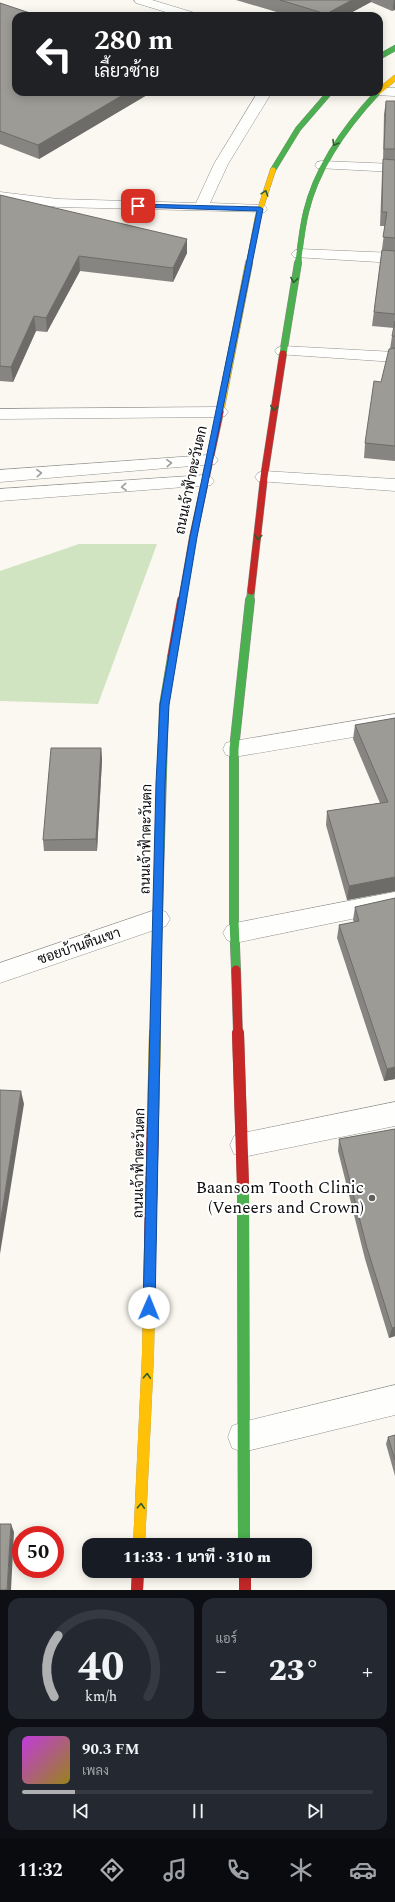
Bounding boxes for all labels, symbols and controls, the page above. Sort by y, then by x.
text: 280 m [94,19,173,62]
icon: left [28,28,80,80]
text: เลี้ยวซ้าย [94,58,160,85]
one-way arrow [333,139,340,146]
pin [121,189,155,223]
one-way arrow [261,189,269,196]
icon: arrive [127,195,149,217]
one-way arrow [291,277,299,283]
one-way arrow [270,405,279,412]
street label: ถนนเจ้าฟ้าตะวันตก [169,424,213,536]
one-way arrow [165,458,172,467]
one-way arrow [36,468,42,477]
one-way arrow [121,482,127,491]
one-way arrow [253,534,262,540]
street label: ถนนเจ้าฟ้าตะวันตก [135,784,157,894]
street label: ซอยบ้านตีนเขา [35,922,123,970]
street label: ถนนเจ้าฟ้าตะวันตก [128,1108,150,1218]
place label: Baansom Tooth Clinic (Veneers and Crown) [196,1175,364,1221]
marker: Baansom Tooth Clinic (Veneers and Crown) [367,1193,377,1203]
position arrow [128,1287,170,1329]
one-way arrow [143,1373,151,1379]
one-way arrow [137,1503,146,1509]
speed limit sign: 50 [12,1526,64,1578]
text: 11:33 · 1 นาที · 310 m [123,1546,271,1569]
text: แอร์ [216,1629,237,1649]
text: 40 [77,1635,124,1698]
text: 23° [269,1648,320,1694]
text: − [216,1655,227,1688]
text: + [362,1655,373,1688]
text: km/h [85,1685,117,1707]
text: 90.3 FM [82,1738,139,1761]
text: เพลง [82,1761,109,1781]
icon: previous [70,1800,92,1822]
icon: pause [187,1800,209,1822]
icon: next [304,1800,326,1822]
icon: directions [98,1856,126,1884]
icon: music [161,1856,189,1884]
icon: phone [224,1856,252,1884]
icon: climate [287,1856,315,1884]
icon: car [349,1856,377,1884]
text: 11:32 [17,1857,63,1884]

